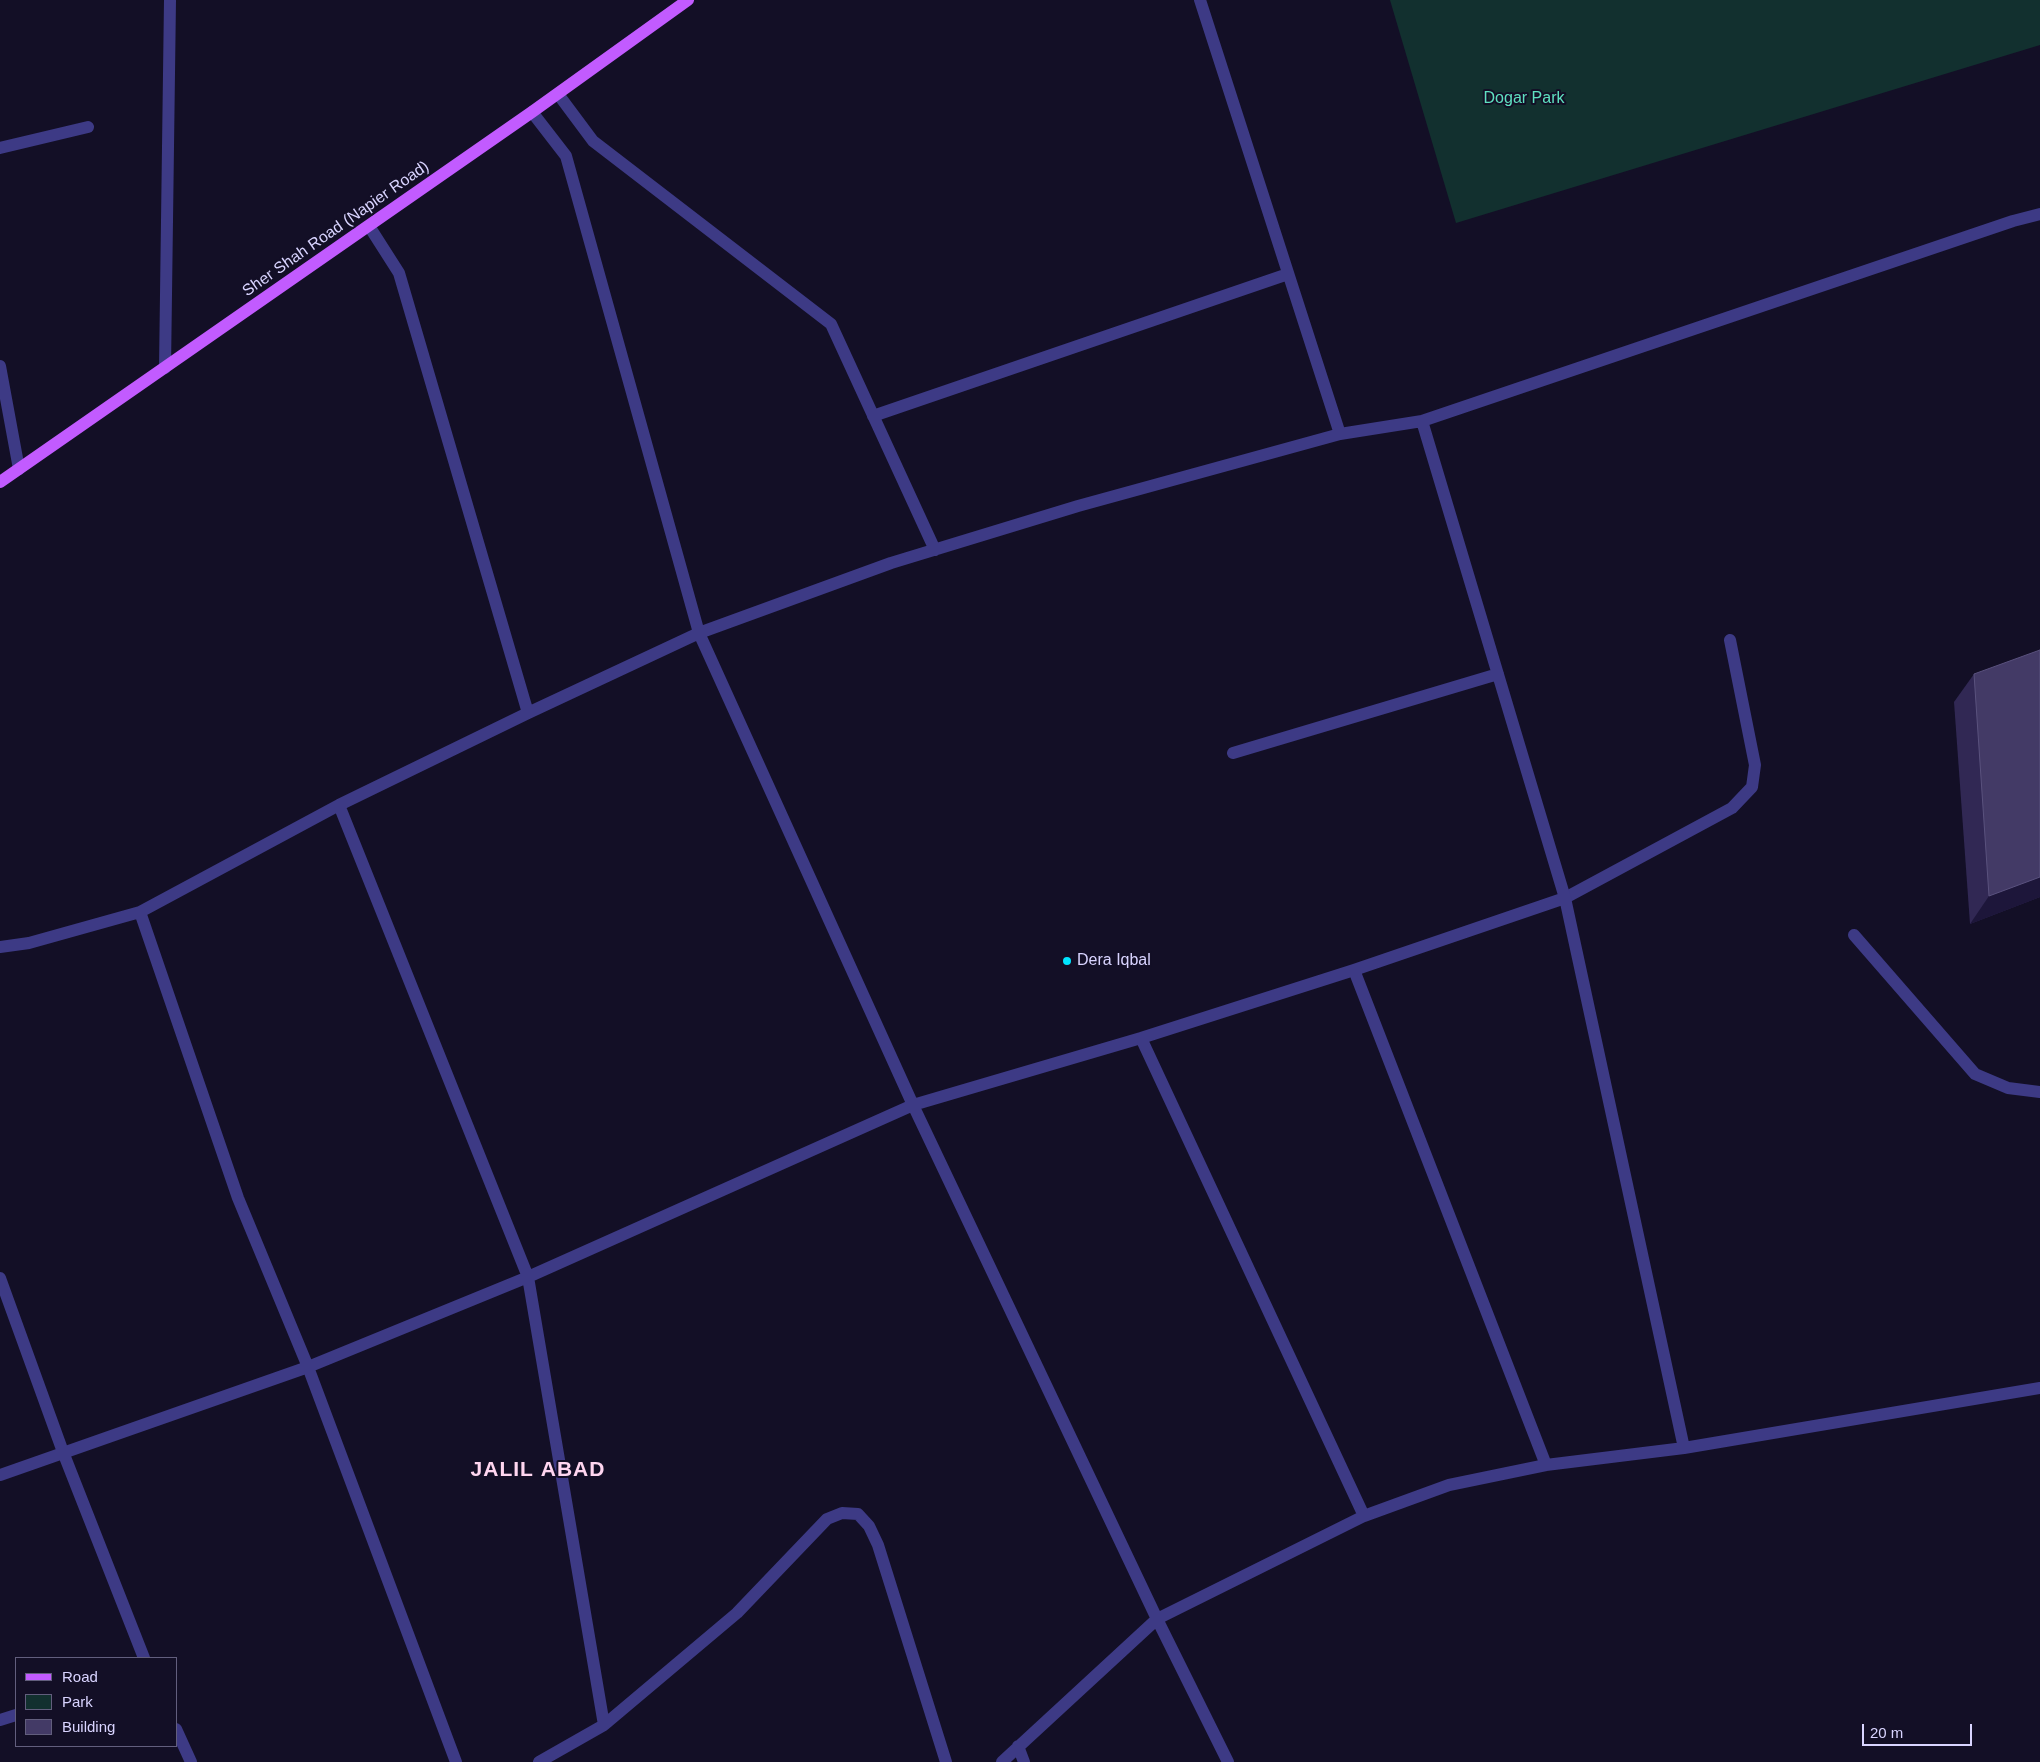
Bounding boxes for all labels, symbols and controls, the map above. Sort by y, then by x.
park label: Dogar Park [1484,89,1564,109]
street label: Sher Shah Road (Napier Road) [239,157,433,301]
place label: Dera Iqbal [1077,951,1151,971]
marker: Dera Iqbal [1061,955,1073,967]
district label: JALIL ABAD [469,1457,607,1483]
legend [15,1657,178,1747]
text: Road [62,1668,98,1685]
text: Park [62,1693,93,1710]
scale bar [1865,1714,1975,1746]
text: Building [62,1718,115,1735]
text: 20 m [1870,1724,1903,1741]

